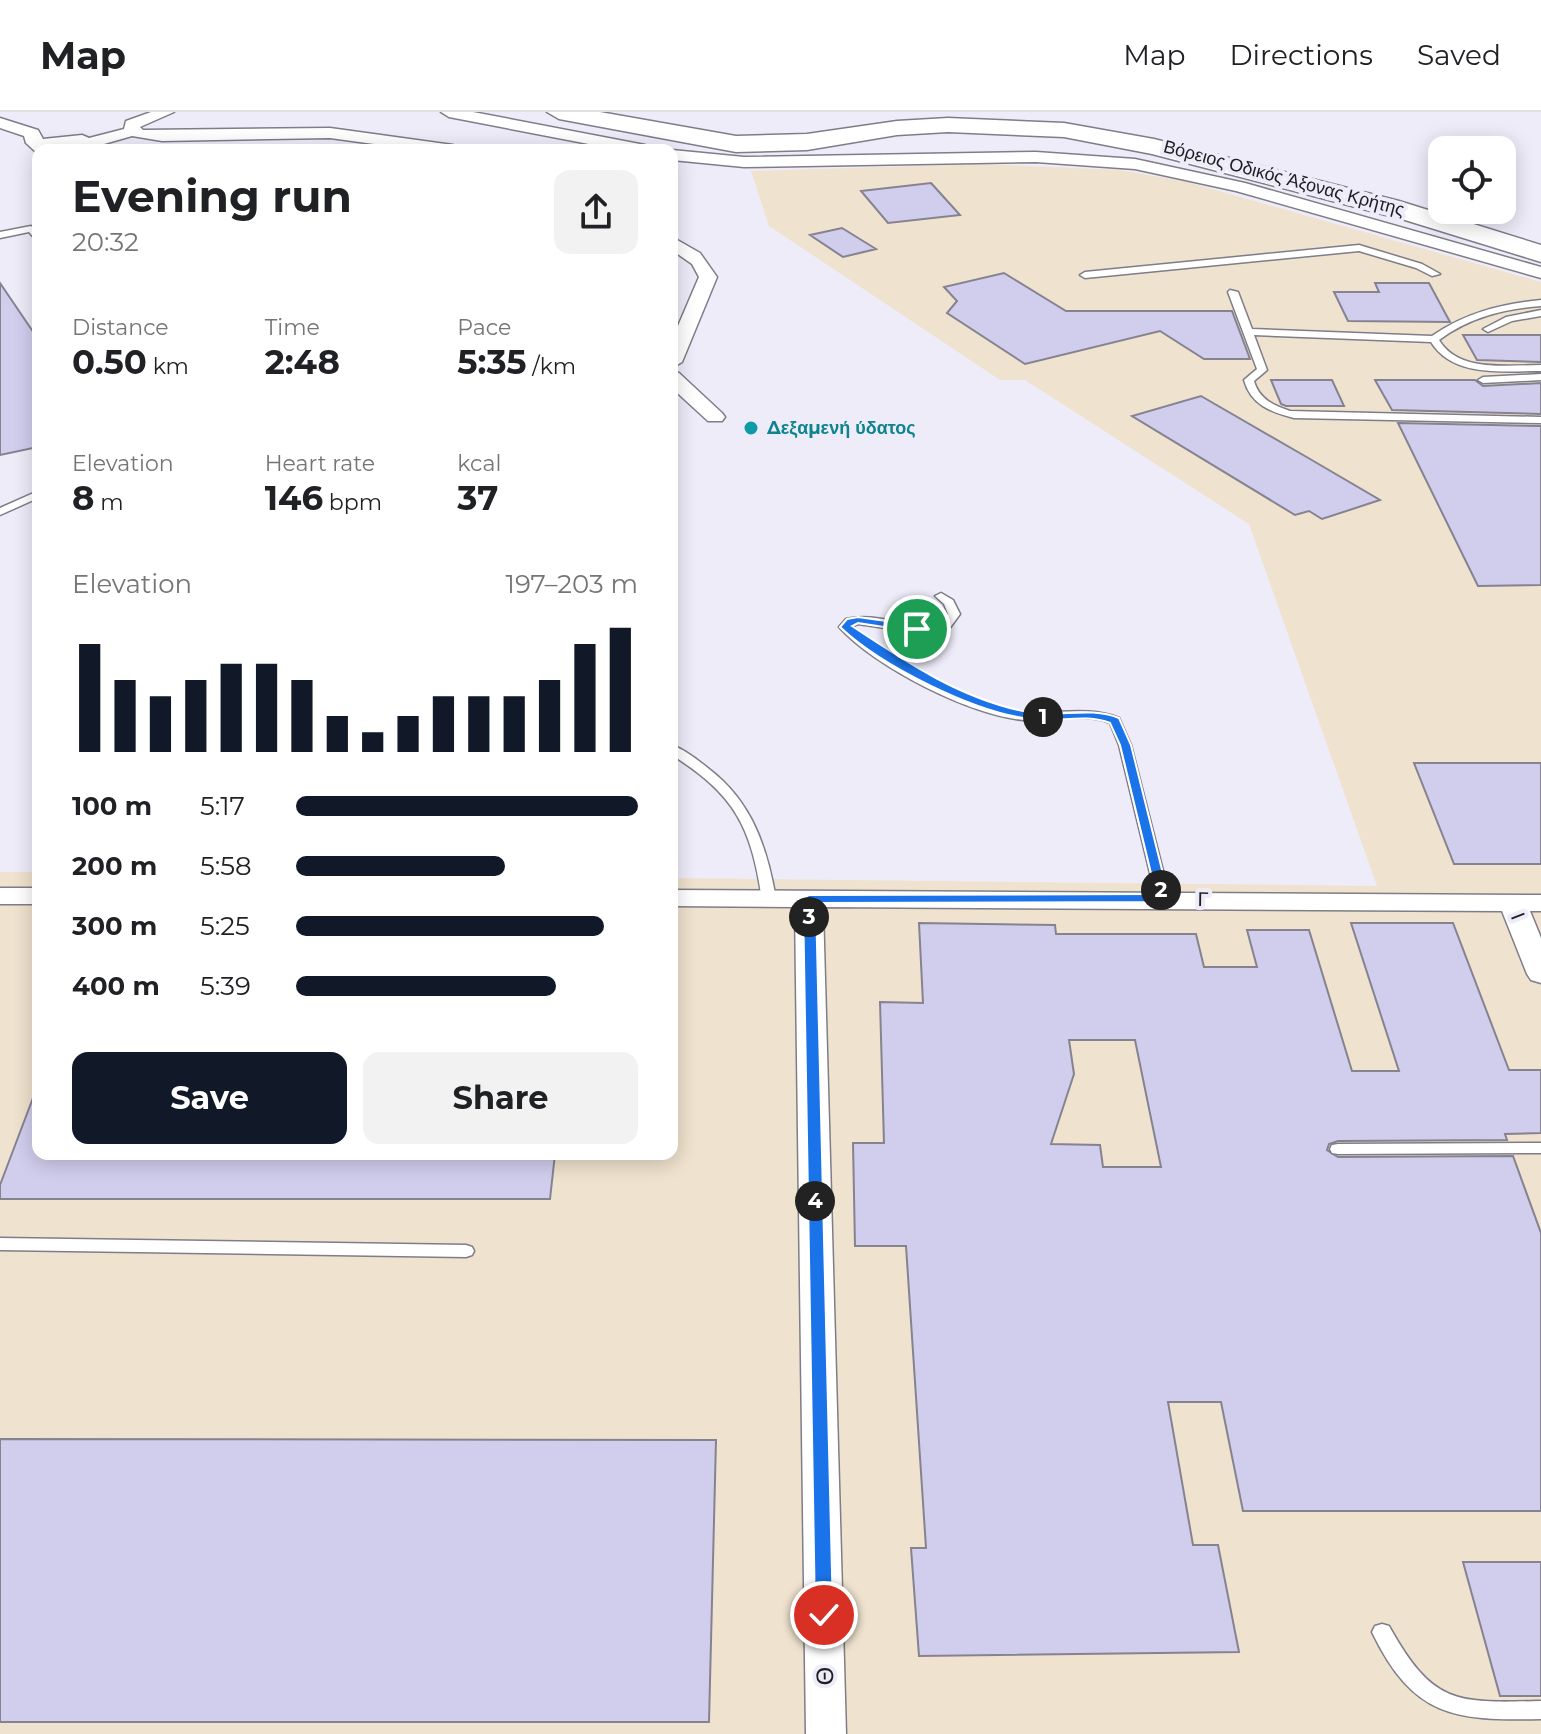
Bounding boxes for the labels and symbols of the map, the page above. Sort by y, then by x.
street label: Βόρειος Οδικός Άξονας Κρήτης [1161,135,1407,221]
place label: Δεξαμενή ύδατος [766,417,916,439]
marker: Δεξαμενή ύδατος [742,419,760,437]
pin [883,595,951,663]
pin: 1 [1023,697,1063,737]
pin: 2 [1141,870,1181,910]
street label: Γ [1197,887,1209,911]
pin: 3 [789,897,829,937]
street label: Ι [1506,909,1530,923]
pin: 4 [795,1181,835,1221]
pin [790,1581,858,1649]
street label: Θ [810,1666,839,1686]

